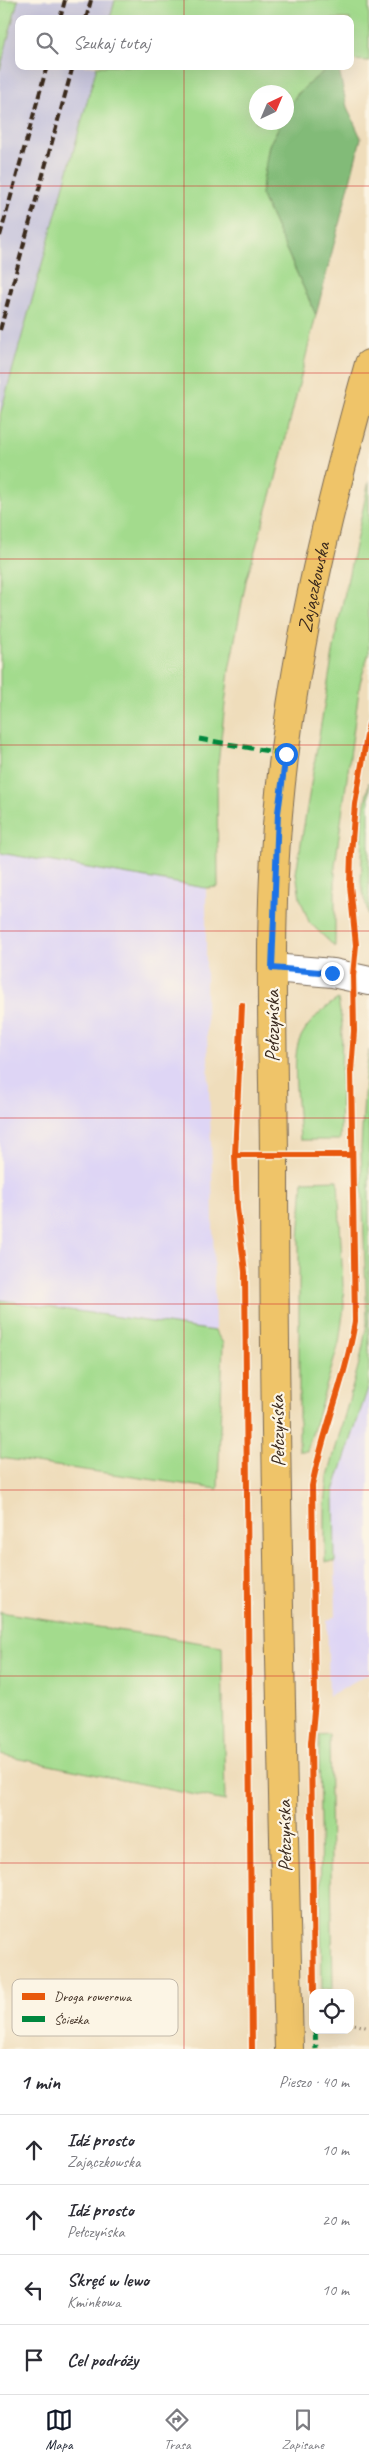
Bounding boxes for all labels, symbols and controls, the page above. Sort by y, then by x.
search box [15,15,354,70]
icon: search [33,29,61,57]
text: Szukaj tutaj [73,31,150,55]
north arrow [249,85,294,130]
street label: Zajączkowska [292,538,336,635]
route start [275,743,298,766]
route end [321,962,344,985]
street label: Pełczyńska [260,989,285,1062]
street label: Pełczyńska [264,1394,291,1467]
street label: Pełczyńska [271,1799,298,1872]
legend [12,1979,178,2036]
text: Droga rowerowa [54,1988,132,2005]
map controls [309,1989,354,2034]
button: locate [309,1989,354,2034]
text: Ścieżka [54,2011,89,2028]
text: 1 min [20,2069,60,2095]
text: Pieszo · 40 m [279,2072,349,2092]
text: Idź prosto [67,2128,134,2152]
icon: ahead [20,2136,48,2164]
text: 10 m [322,2140,349,2160]
text: Zajączkowska [67,2152,140,2172]
text: Idź prosto [67,2198,134,2222]
icon: ahead [20,2206,48,2234]
text: 20 m [322,2210,349,2230]
text: Pełczyńska [67,2222,125,2242]
text: Skręć w lewo [67,2268,149,2292]
icon: left [20,2276,48,2304]
text: 10 m [322,2280,349,2300]
text: Kminkowa [67,2292,120,2312]
icon: arrive [20,2346,48,2374]
text: Cel podróży [67,2348,138,2372]
tab: Mapa [45,2406,73,2453]
tab: Trasa [163,2406,191,2453]
tab: Zapisane [281,2406,324,2453]

